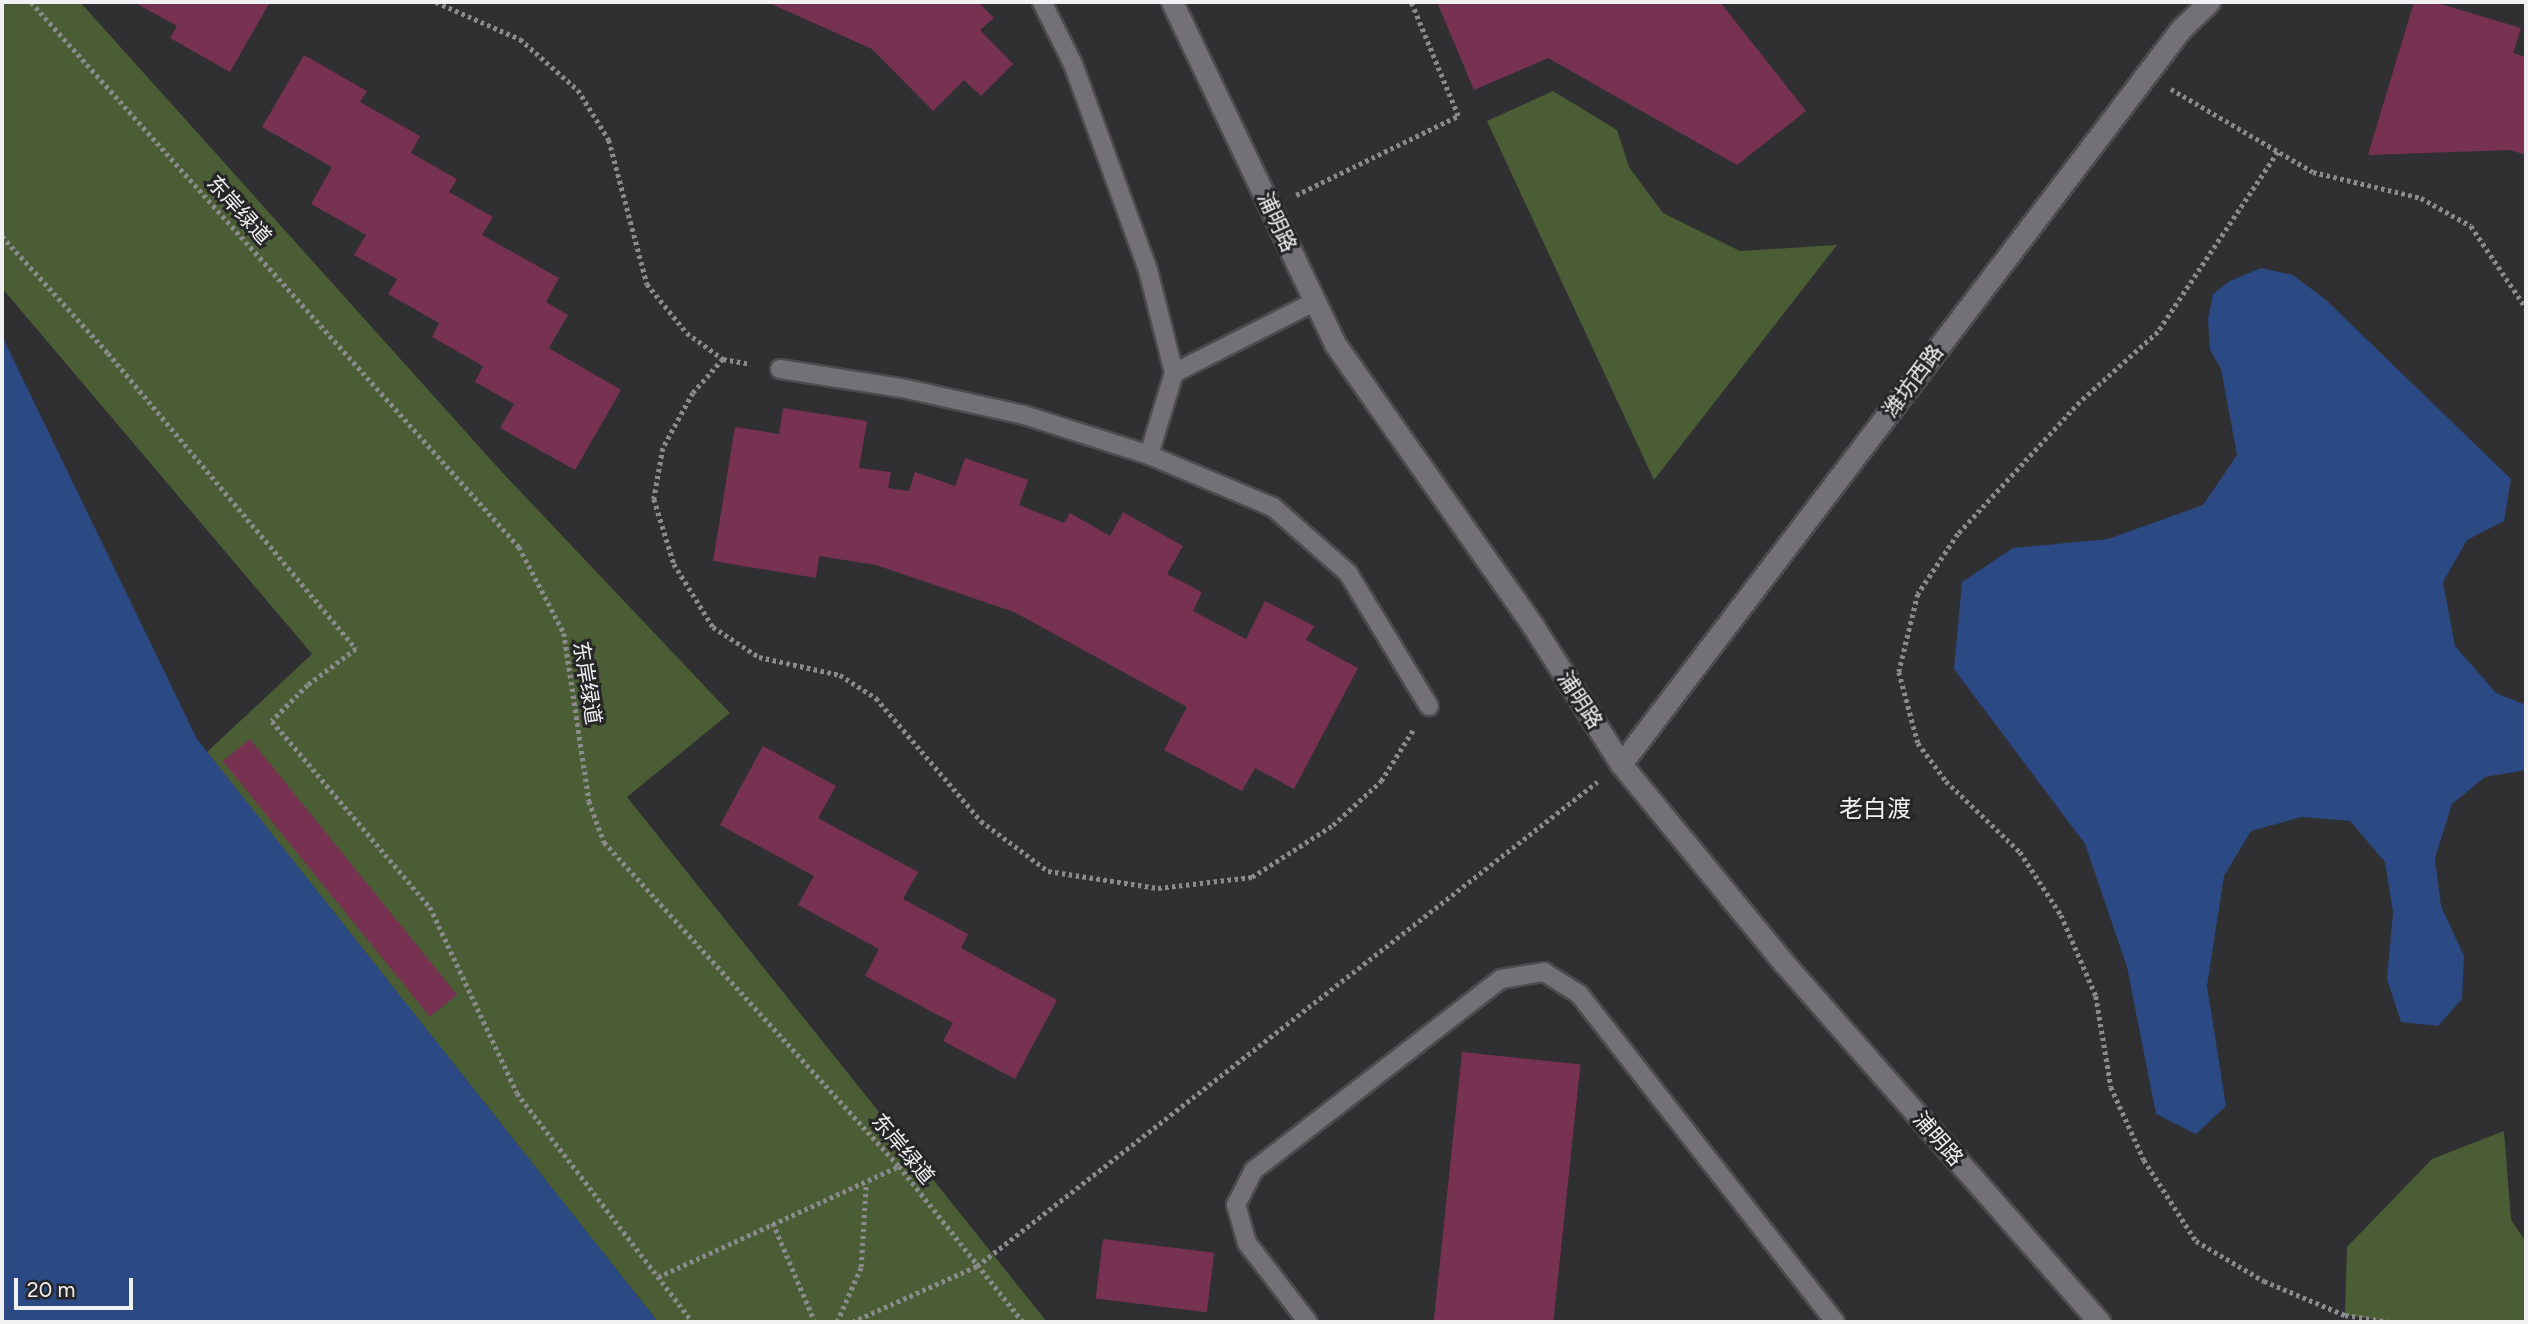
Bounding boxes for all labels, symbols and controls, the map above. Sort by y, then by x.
street label: 东岸绿道 [202,170,276,250]
street label: 浦明路 [1252,188,1302,256]
street label: 潍坊西路 [1878,340,1948,422]
street label: 东岸绿道 [568,640,606,726]
street label: 浦明路 [1552,667,1608,733]
district label: 老白渡 [1839,795,1911,823]
street label: 浦明路 [1908,1107,1968,1171]
street label: 东岸绿道 [866,1109,940,1189]
scale bar [18,1264,136,1308]
text: 20 m [27,1277,75,1302]

